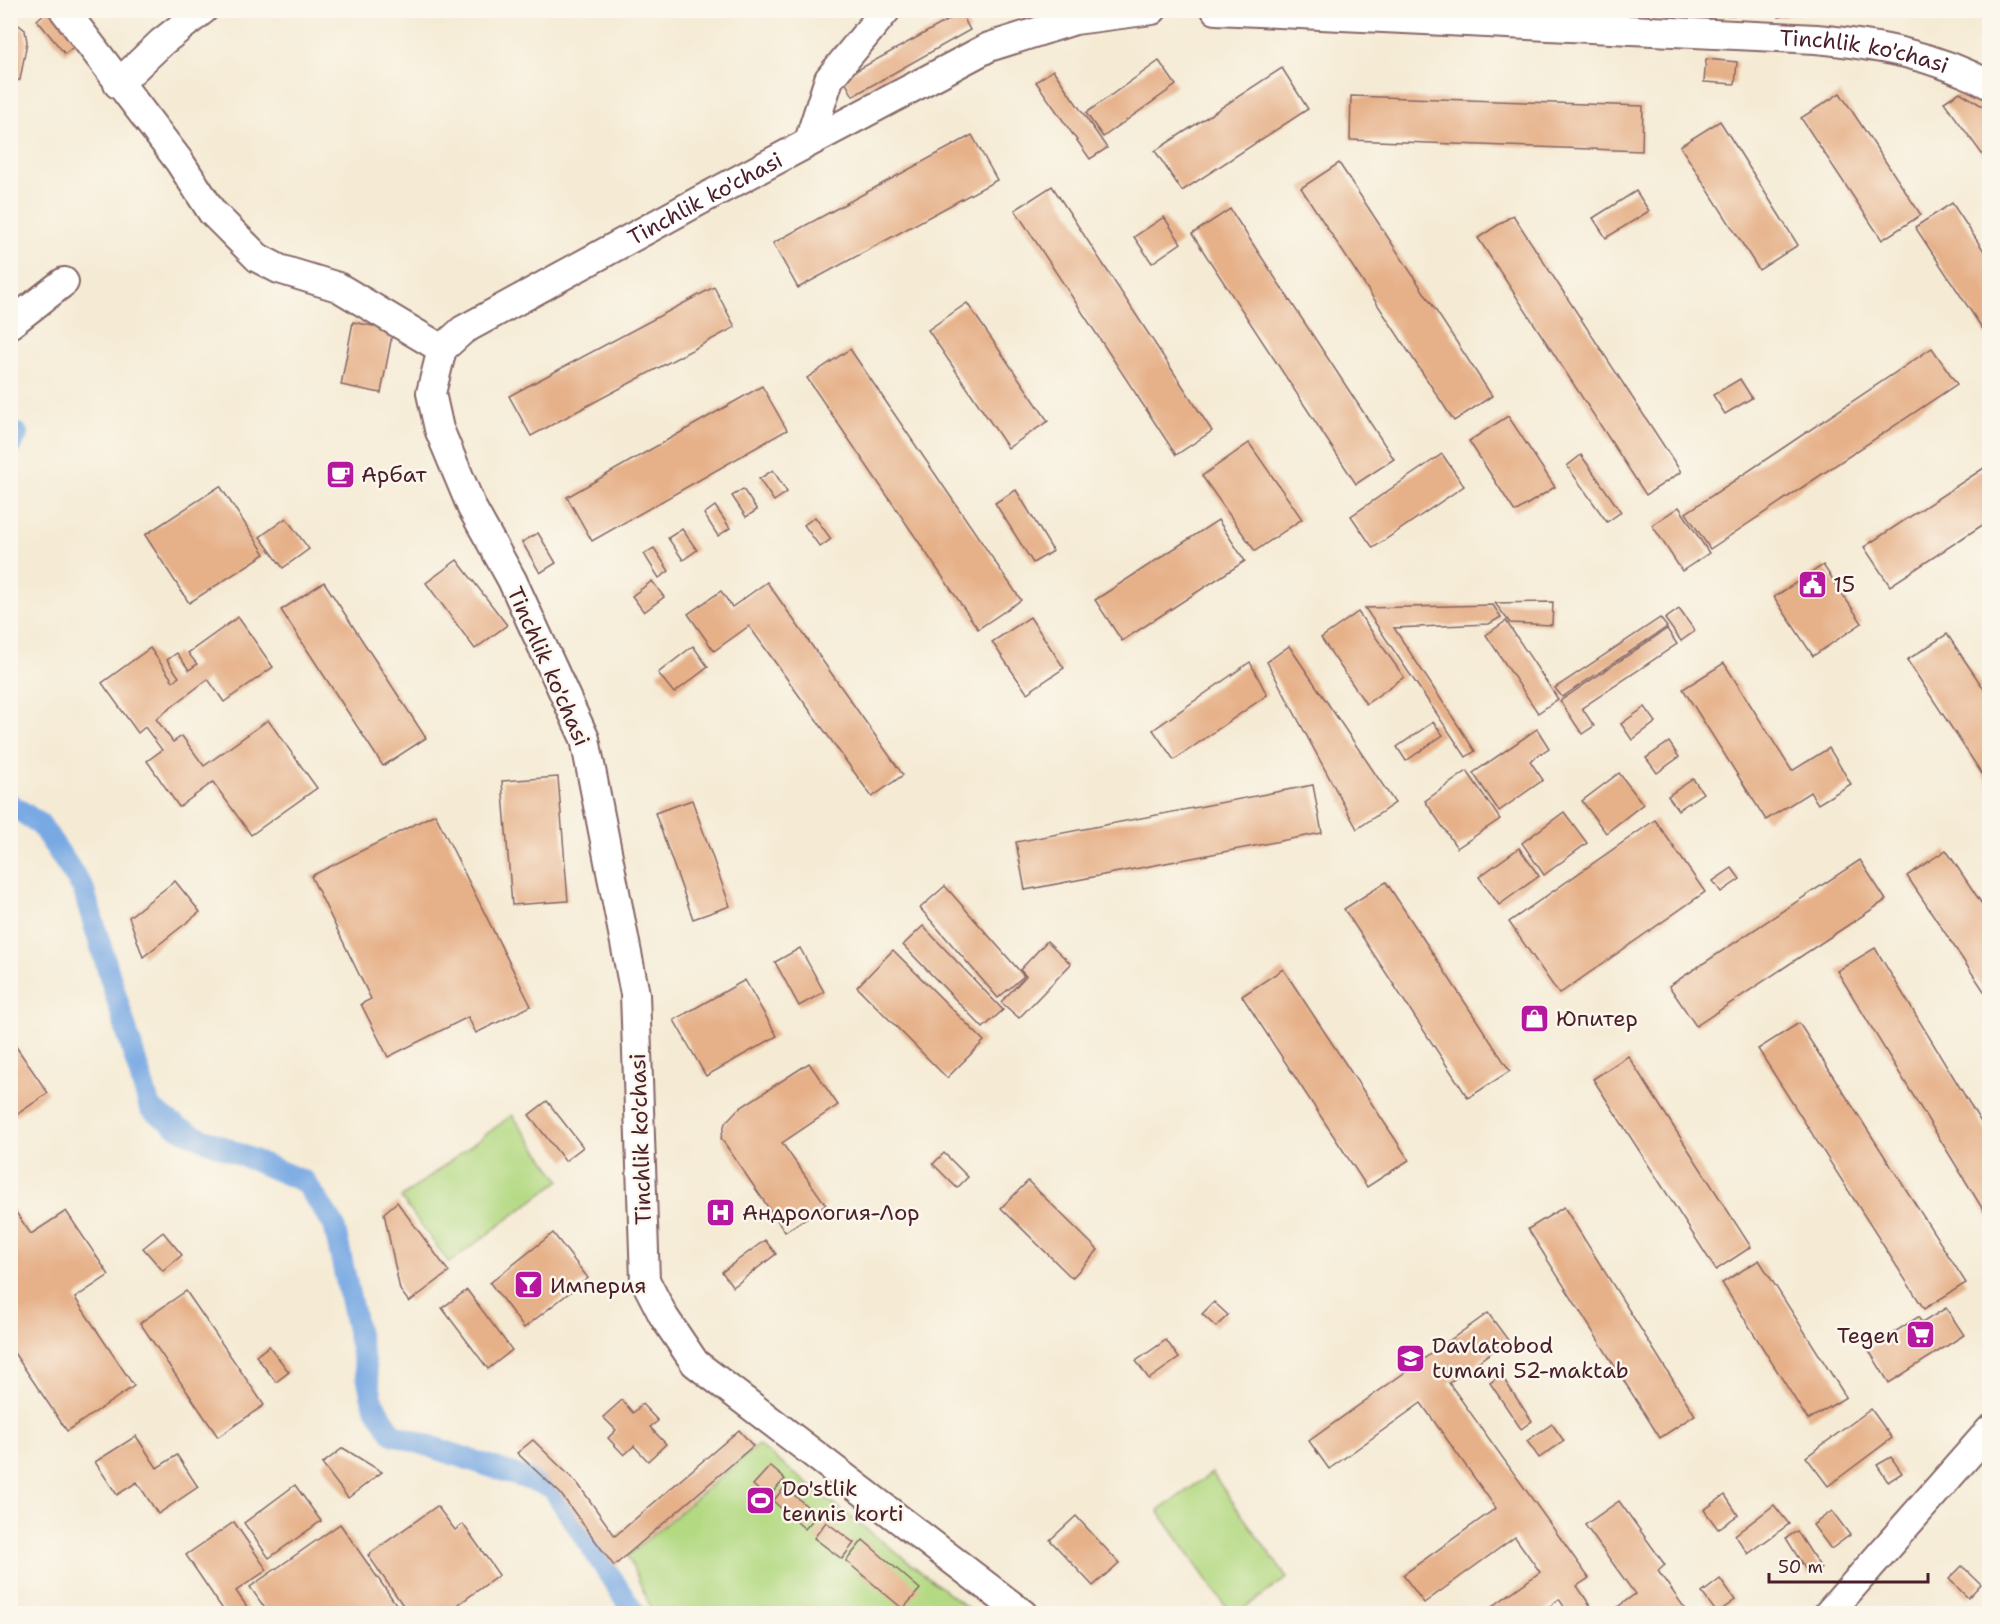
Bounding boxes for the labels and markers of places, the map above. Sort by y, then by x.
cafe icon: Арбат [324,458,356,490]
place label: Арбат [361,460,427,489]
public building icon: 15 [1796,568,1828,600]
place label: 15 [1833,570,1855,599]
shop icon: Юпитер [1519,1002,1551,1034]
place label: Юпитер [1556,1004,1638,1033]
hospital icon: Андрология-Лор [705,1196,737,1228]
place label: Андрология-Лор [742,1198,920,1227]
bar icon: Империя [513,1269,545,1301]
place label: Империя [550,1271,647,1300]
supermarket icon: Tegen [1904,1319,1936,1351]
place label: Tegen [1837,1321,1899,1350]
place label: Davlatobod tumani 52-maktab [1432,1331,1629,1385]
school or university icon: Davlatobod tumani 52-maktab [1395,1342,1427,1374]
place label: Do'stlik tennis korti [782,1474,904,1528]
sports icon: Do'stlik tennis korti [745,1485,777,1517]

